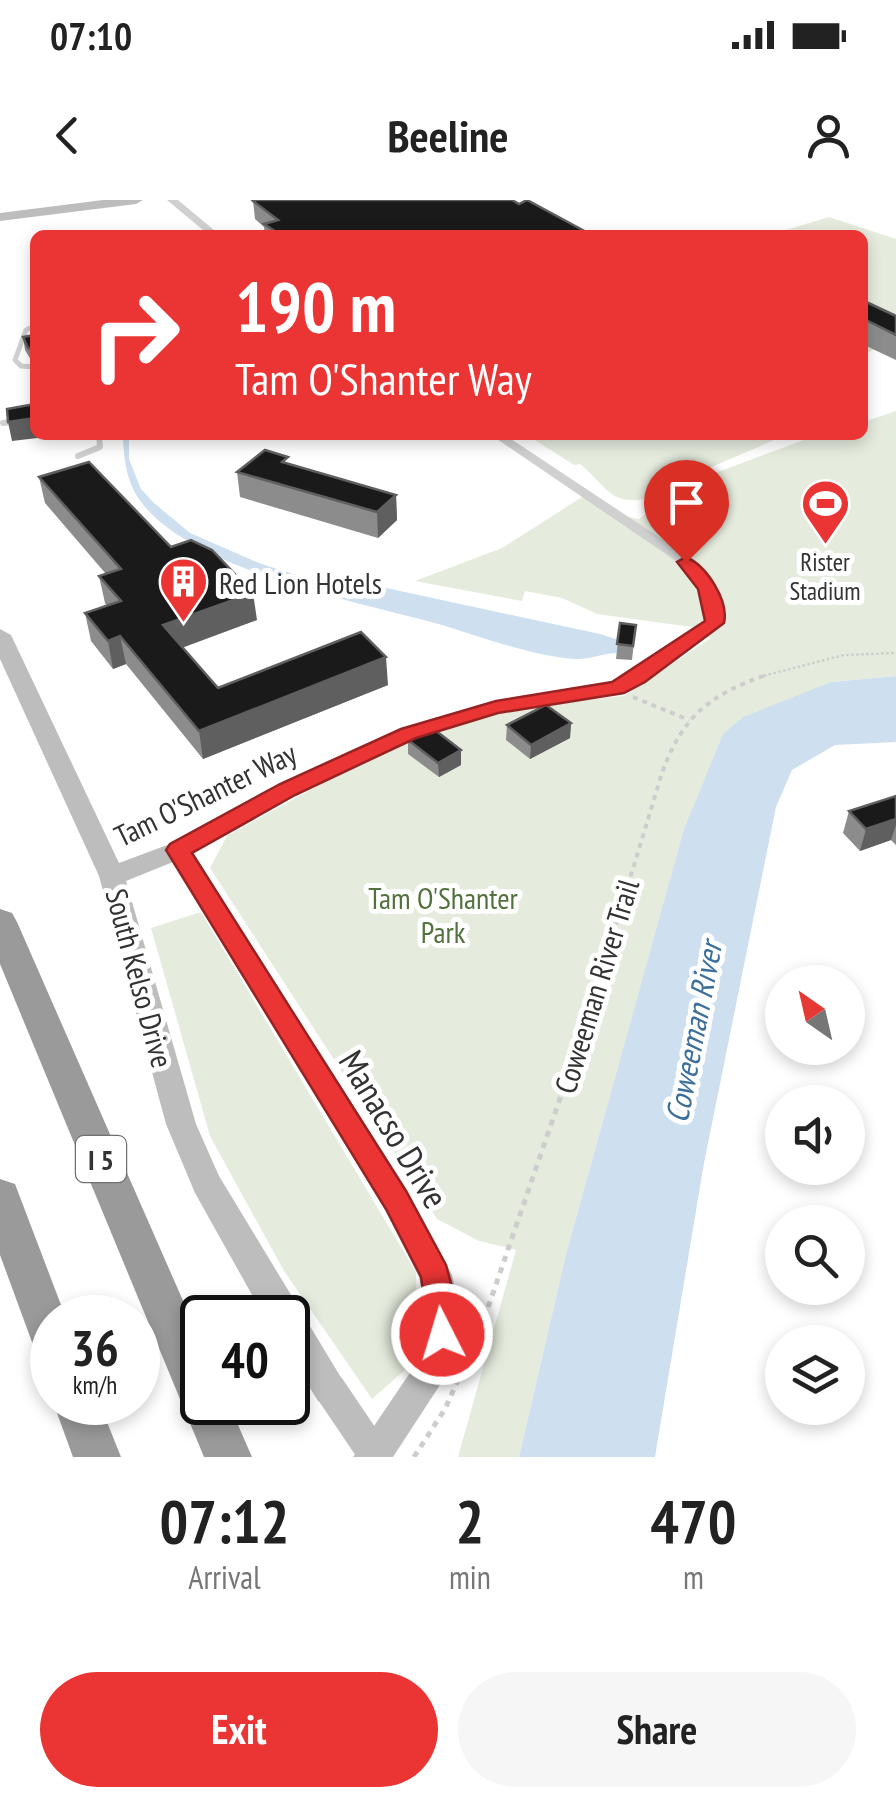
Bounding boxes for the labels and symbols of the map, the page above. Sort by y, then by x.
pin [644,460,729,563]
sports icon: Rister Stadium [799,478,851,546]
place label: Rister Stadium [790,546,860,607]
building icon: Red Lion Hotels [158,556,210,624]
place label: Red Lion Hotels [219,563,382,602]
street label: Tam O'Shanter Way [108,733,303,855]
street label: Coweeman River Trail [545,874,647,1098]
park label: Tam O'Shanter Park [368,878,519,951]
street label: South Kelso Drive [97,884,183,1072]
water label: Coweeman River [655,934,732,1126]
north arrow [765,965,865,1065]
street label: Manacso Drive [329,1042,459,1216]
road number: I 5 [76,1136,126,1182]
position arrow [390,1282,494,1386]
speed limit sign: 40 [180,1295,310,1425]

